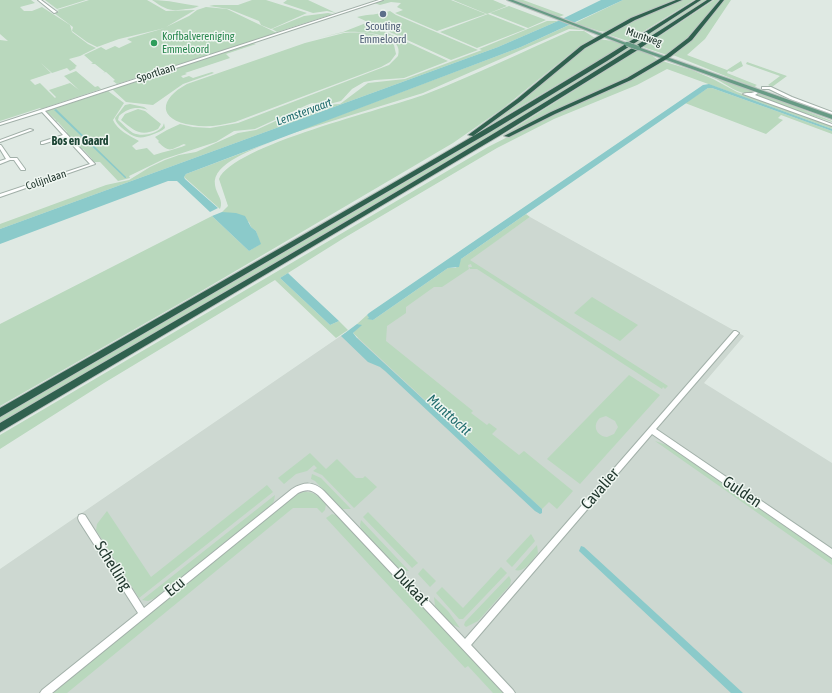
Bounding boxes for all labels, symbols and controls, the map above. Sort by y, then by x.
marker: Scouting Emmeloord [378,9,388,19]
place label: Scouting Emmeloord [359,20,407,46]
street label: Muntweg [624,25,664,49]
place label: Korfbalvereniging Emmeloord [162,30,234,56]
marker: Korfbalvereniging Emmeloord [149,38,159,48]
street label: Sportlaan [135,61,177,85]
water label: Lemstervaart [274,95,334,129]
district label: Bos en Gaard [52,134,108,148]
street label: Colijnlaan [24,167,68,193]
water label: Munttocht [424,391,474,439]
street label: Cavalier [577,464,623,514]
street label: Gulden [719,472,765,512]
street label: Schelling [90,538,136,594]
street label: Dukaat [389,565,433,609]
street label: Ecu [161,573,189,601]

